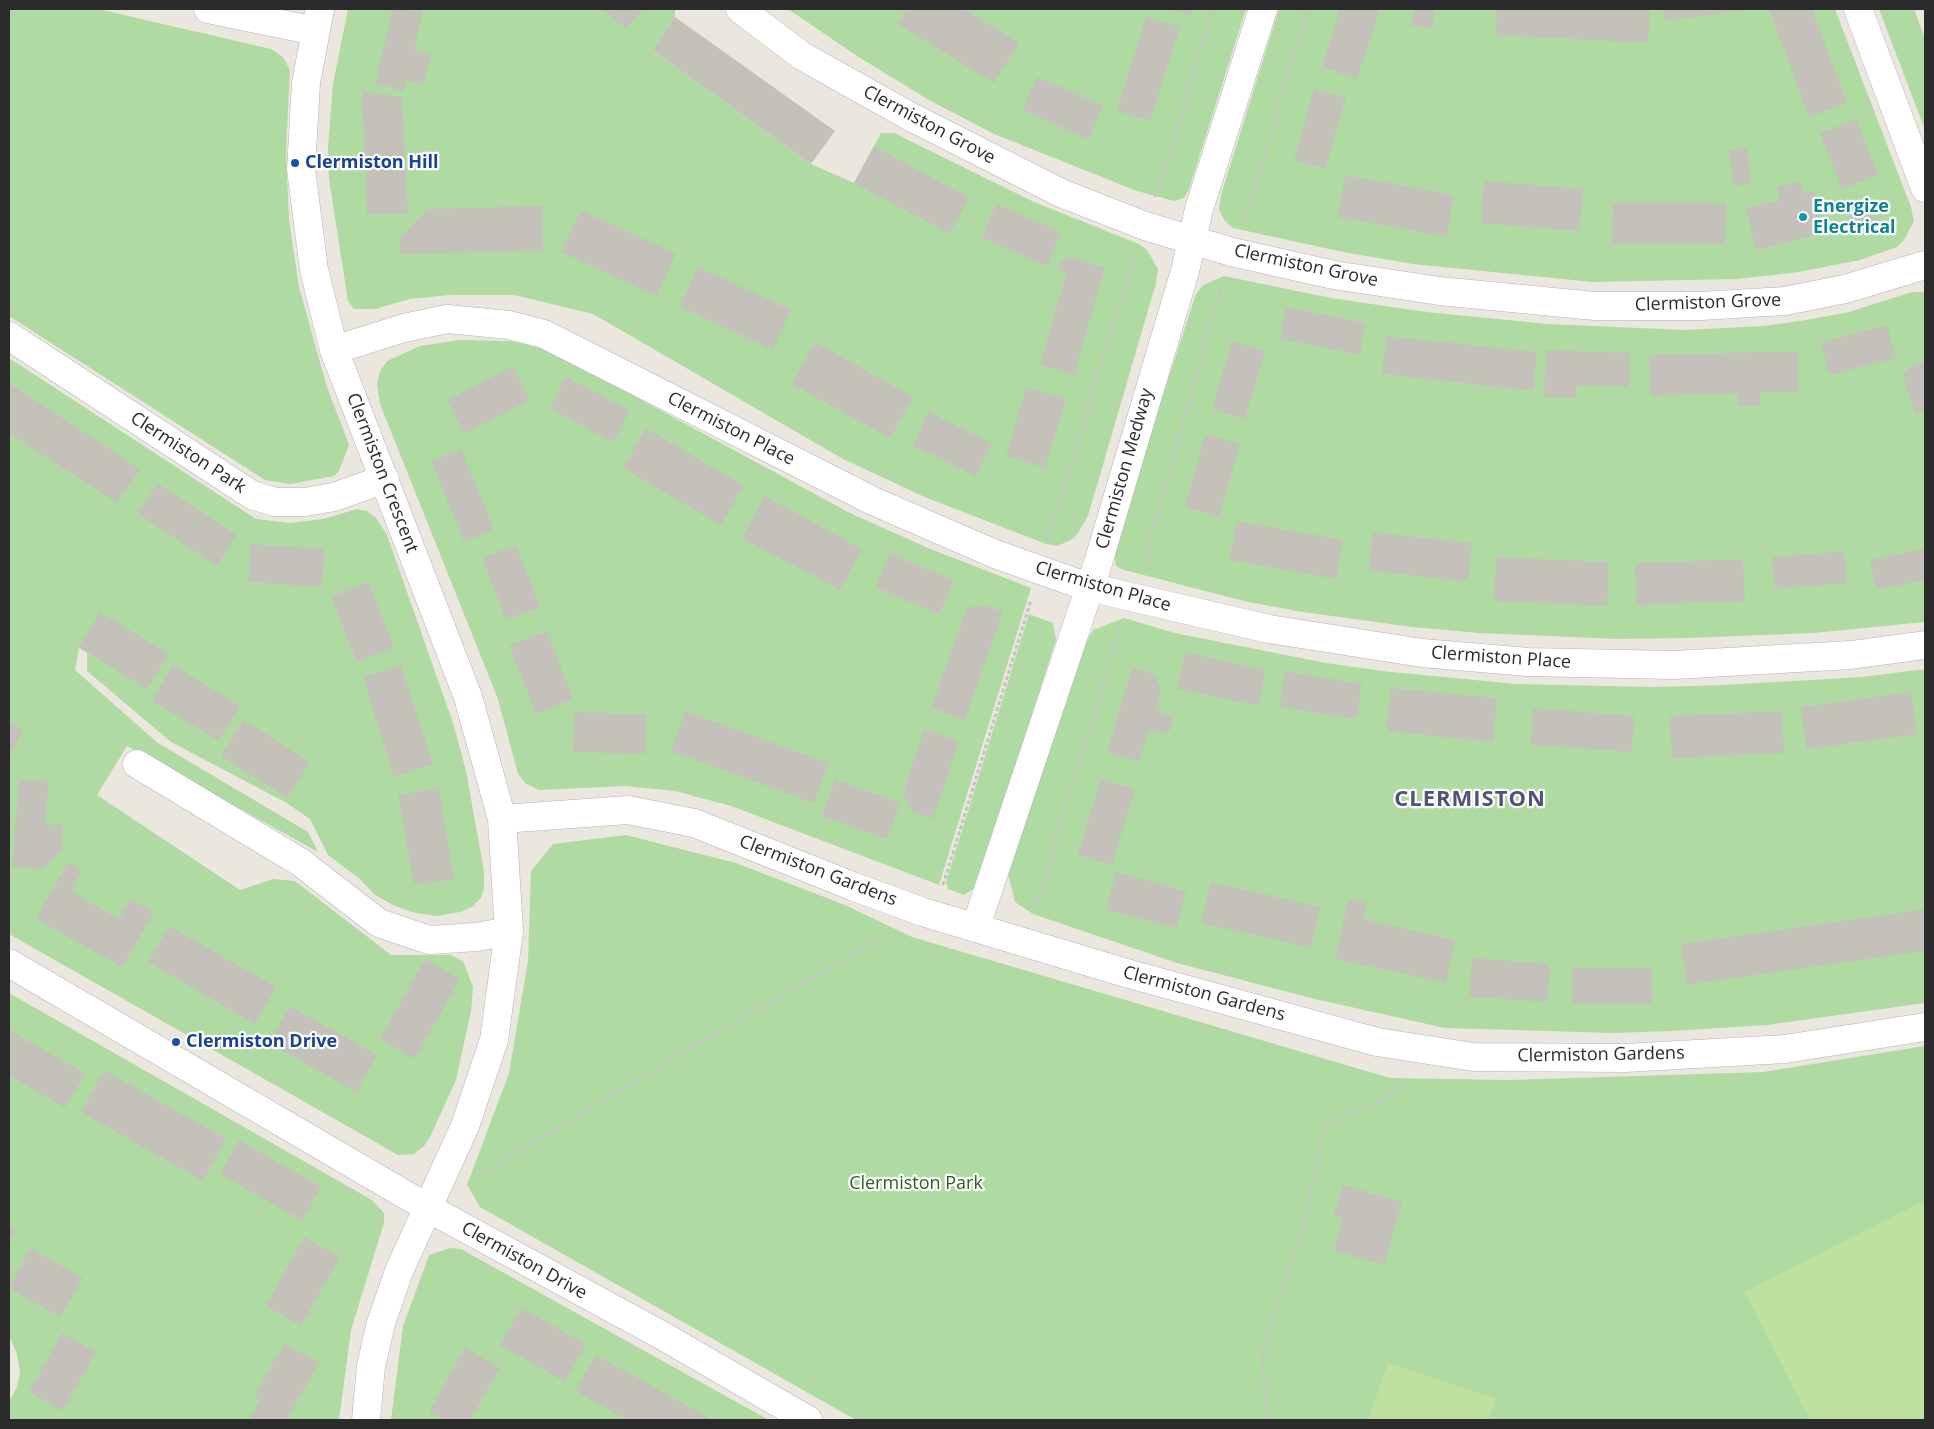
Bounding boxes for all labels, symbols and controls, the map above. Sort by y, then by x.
street label: Clermiston Grove [859,81,999,169]
place label: Clermiston Hill [305,152,439,174]
marker: Clermiston Hill [289,157,301,169]
place label: Energize Electrical [1813,196,1896,238]
marker: Energize Electrical [1797,211,1809,223]
street label: Clermiston Grove [1232,240,1380,292]
street label: Clermiston Grove [1634,290,1782,316]
street label: Clermiston Medway [1092,386,1158,552]
street label: Clermiston Place [664,388,798,470]
street label: Clermiston Crescent [342,390,422,556]
street label: Clermiston Park [126,408,250,498]
street label: Clermiston Place [1033,557,1173,617]
street label: Clermiston Place [1430,642,1572,674]
district label: CLERMISTON [1393,787,1547,813]
street label: Clermiston Gardens [736,831,900,911]
street label: Clermiston Gardens [1120,962,1288,1026]
place label: Clermiston Drive [186,1031,337,1053]
marker: Clermiston Drive [170,1036,182,1048]
street label: Clermiston Gardens [1517,1043,1685,1067]
park label: Clermiston Park [849,1173,983,1195]
street label: Clermiston Drive [457,1218,591,1304]

